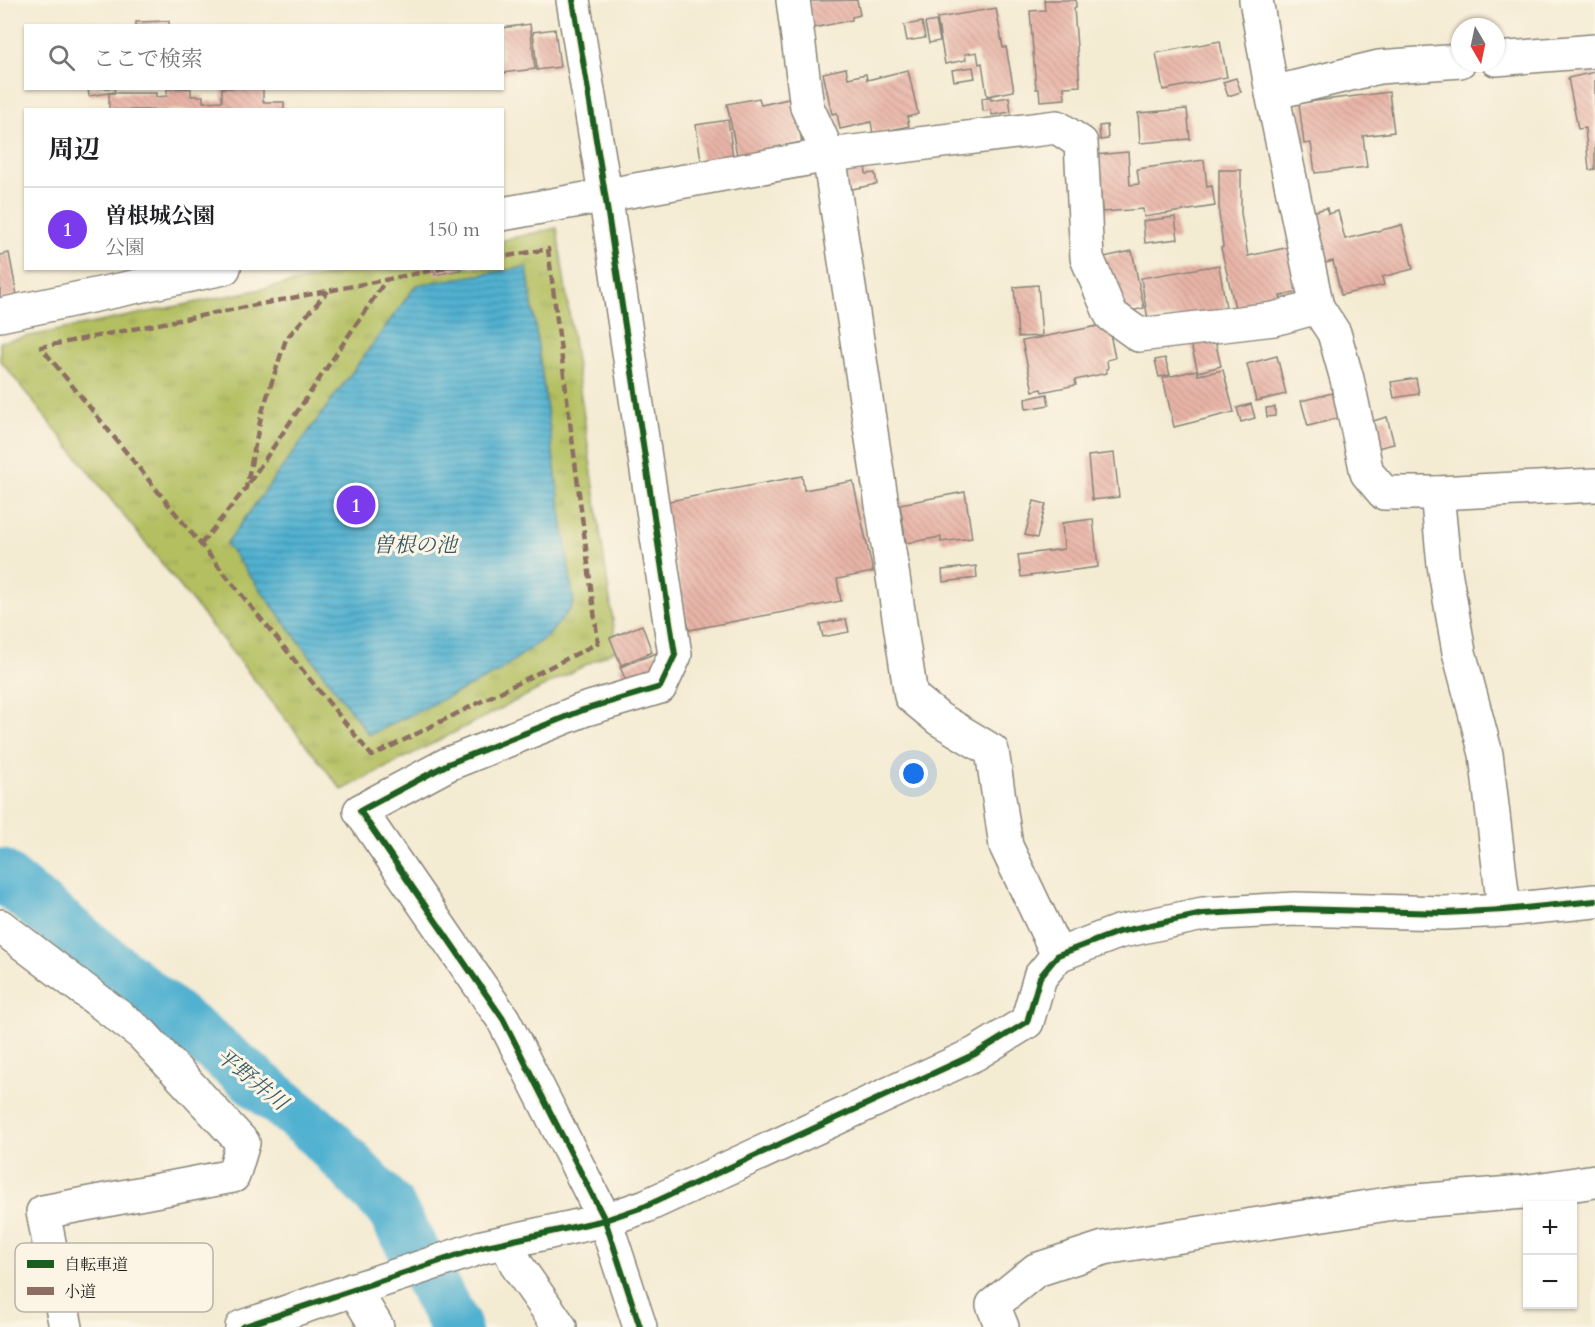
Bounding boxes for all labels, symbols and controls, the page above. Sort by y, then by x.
north arrow [1451,18,1505,72]
search box [24,24,504,90]
icon: search [45,41,78,74]
text: ここで検索 [93,44,203,74]
text: 周辺 [48,132,100,167]
text: 曽根城公園 [105,201,215,231]
text: 1 [62,216,73,243]
text: 150 m [427,216,480,243]
text: 公園 [105,234,145,261]
pin: 1 [336,482,376,528]
water label: 曽根の池 [373,531,459,560]
your location [899,759,928,788]
water label: 平野井川 [210,1042,295,1118]
map controls [1523,1201,1577,1309]
button: + [1523,1201,1577,1255]
legend [15,1243,213,1312]
text: 自転車道 [64,1254,128,1276]
button: − [1523,1255,1577,1309]
text: 小道 [64,1281,96,1303]

